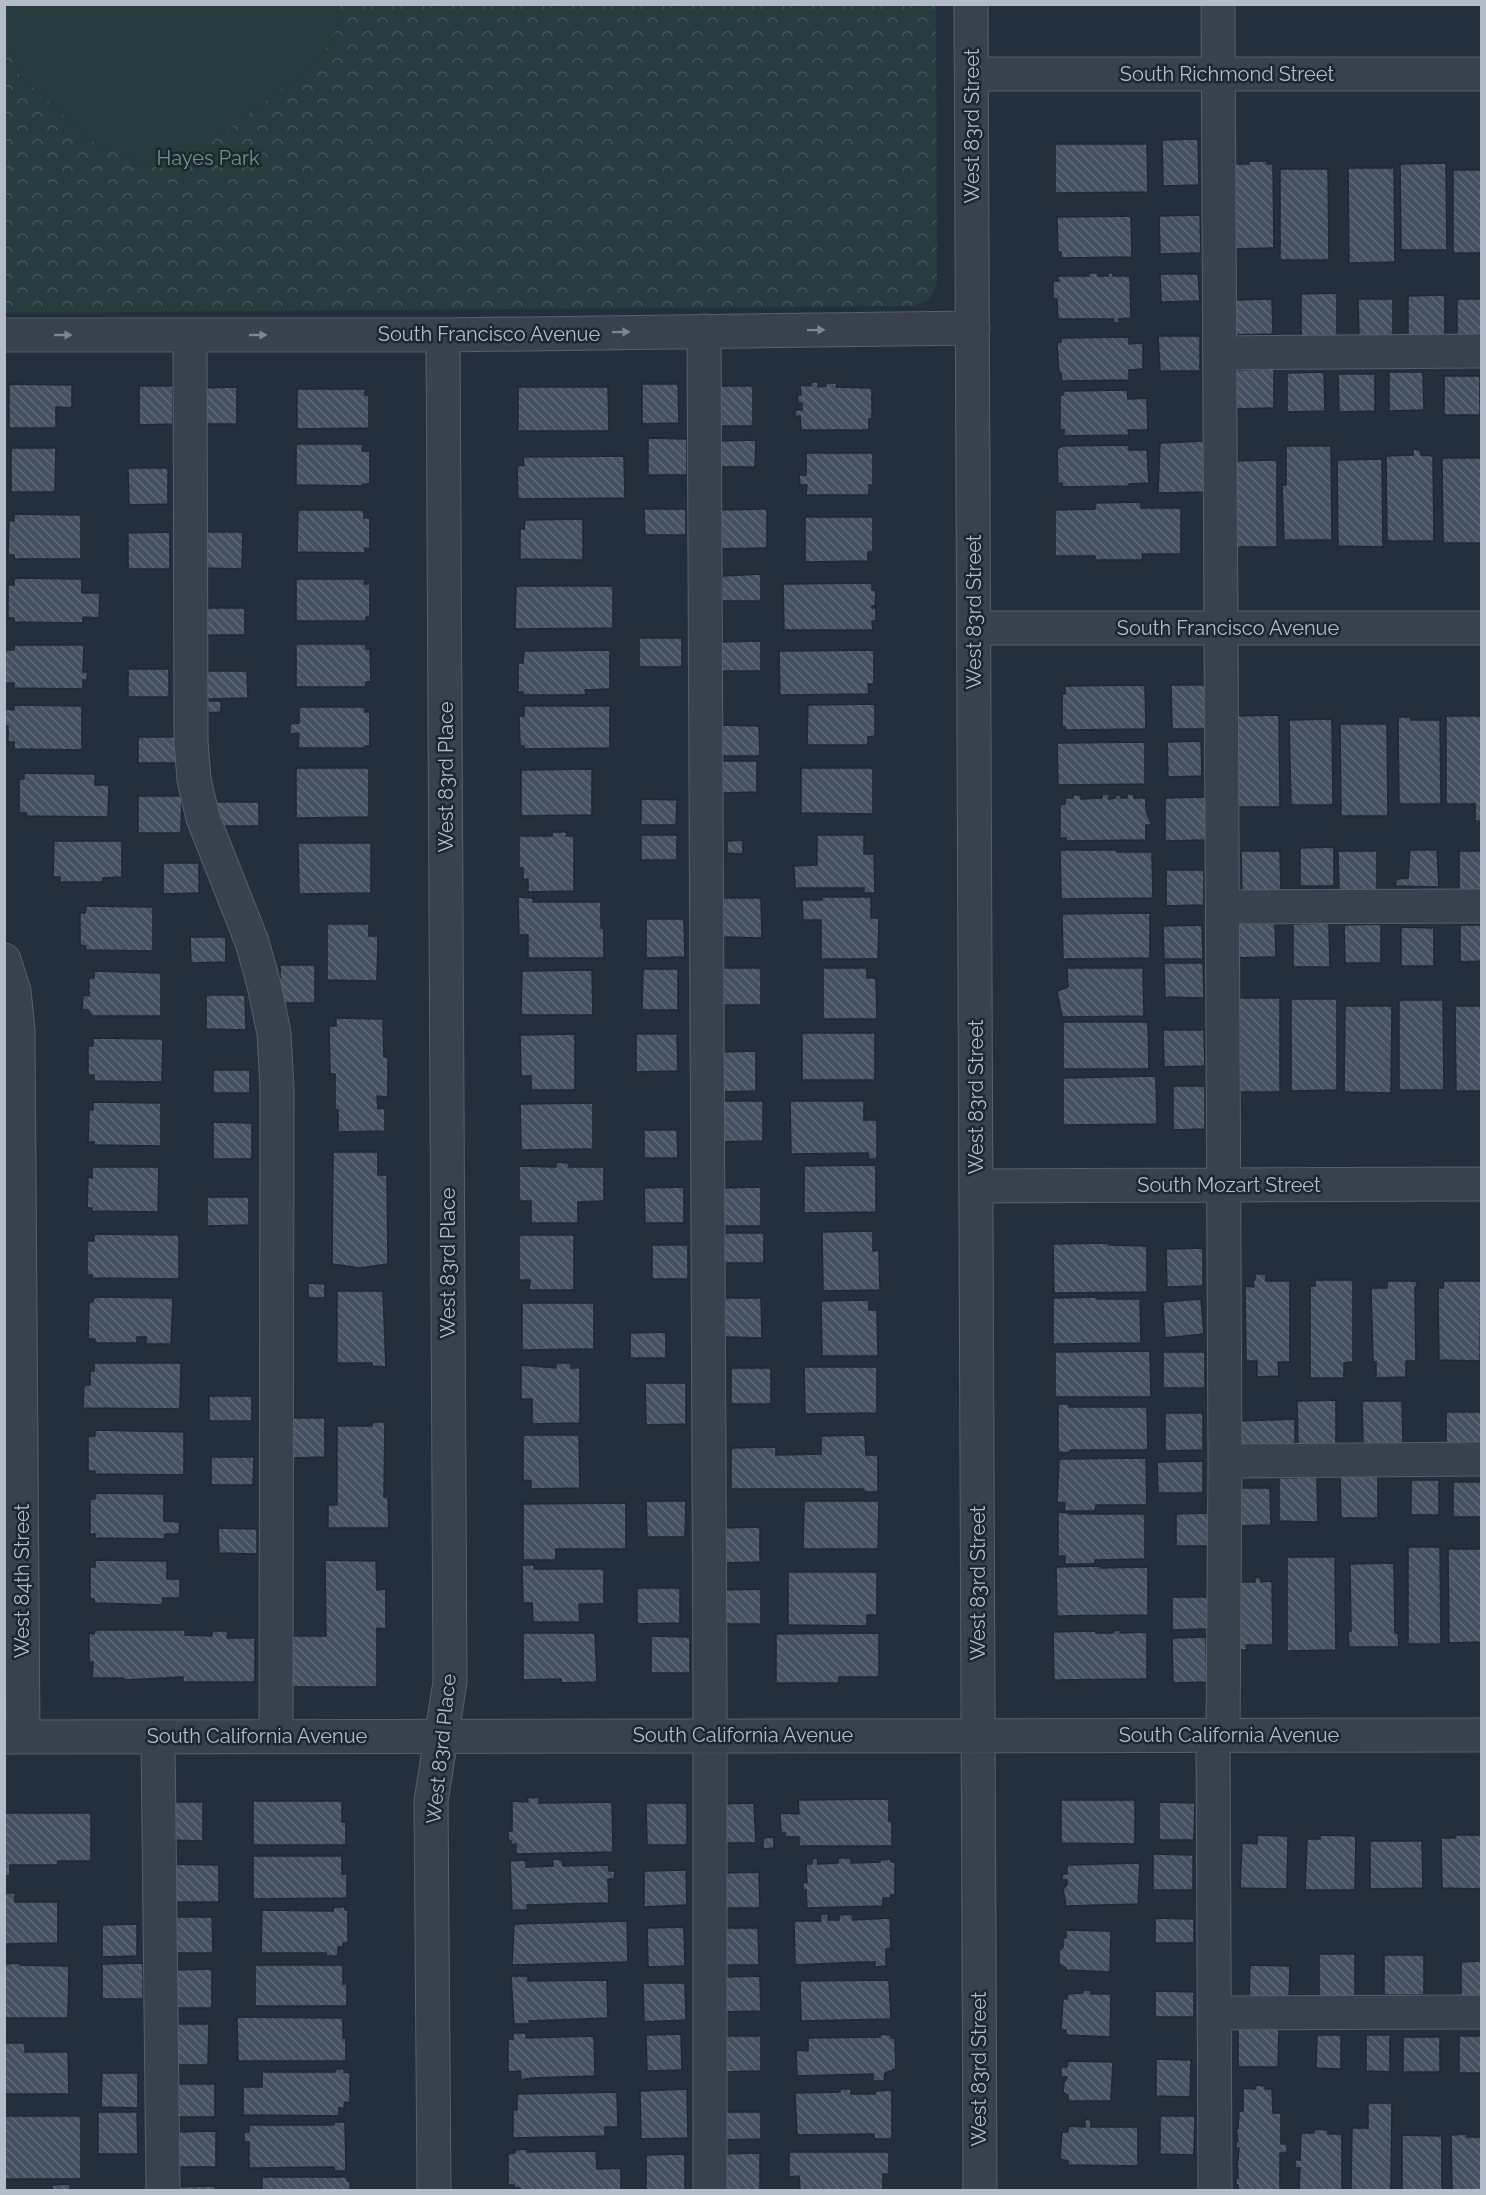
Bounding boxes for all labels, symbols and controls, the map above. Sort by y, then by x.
street label: West 83rd Street [960,48,984,204]
street label: South Richmond Street [1120,62,1334,86]
park label: Hayes Park [156,146,260,170]
street label: South Francisco Avenue [378,322,600,346]
one-way arrow [806,325,825,335]
one-way arrow [611,328,630,337]
one-way arrow [53,330,72,340]
one-way arrow [248,330,267,340]
street label: West 83rd Street [962,534,986,690]
street label: South Francisco Avenue [1117,616,1339,640]
street label: West 83rd Place [434,701,458,853]
street label: West 83rd Street [964,1019,988,1175]
street label: South Mozart Street [1137,1173,1321,1197]
street label: West 83rd Place [436,1187,460,1339]
street label: West 84th Street [10,1503,34,1658]
street label: West 83rd Street [966,1505,990,1661]
street label: West 83rd Place [421,1672,461,1825]
street label: South California Avenue [633,1723,854,1747]
street label: South California Avenue [1119,1723,1340,1747]
street label: South California Avenue [147,1724,368,1748]
street label: West 83rd Street [967,1991,991,2147]

